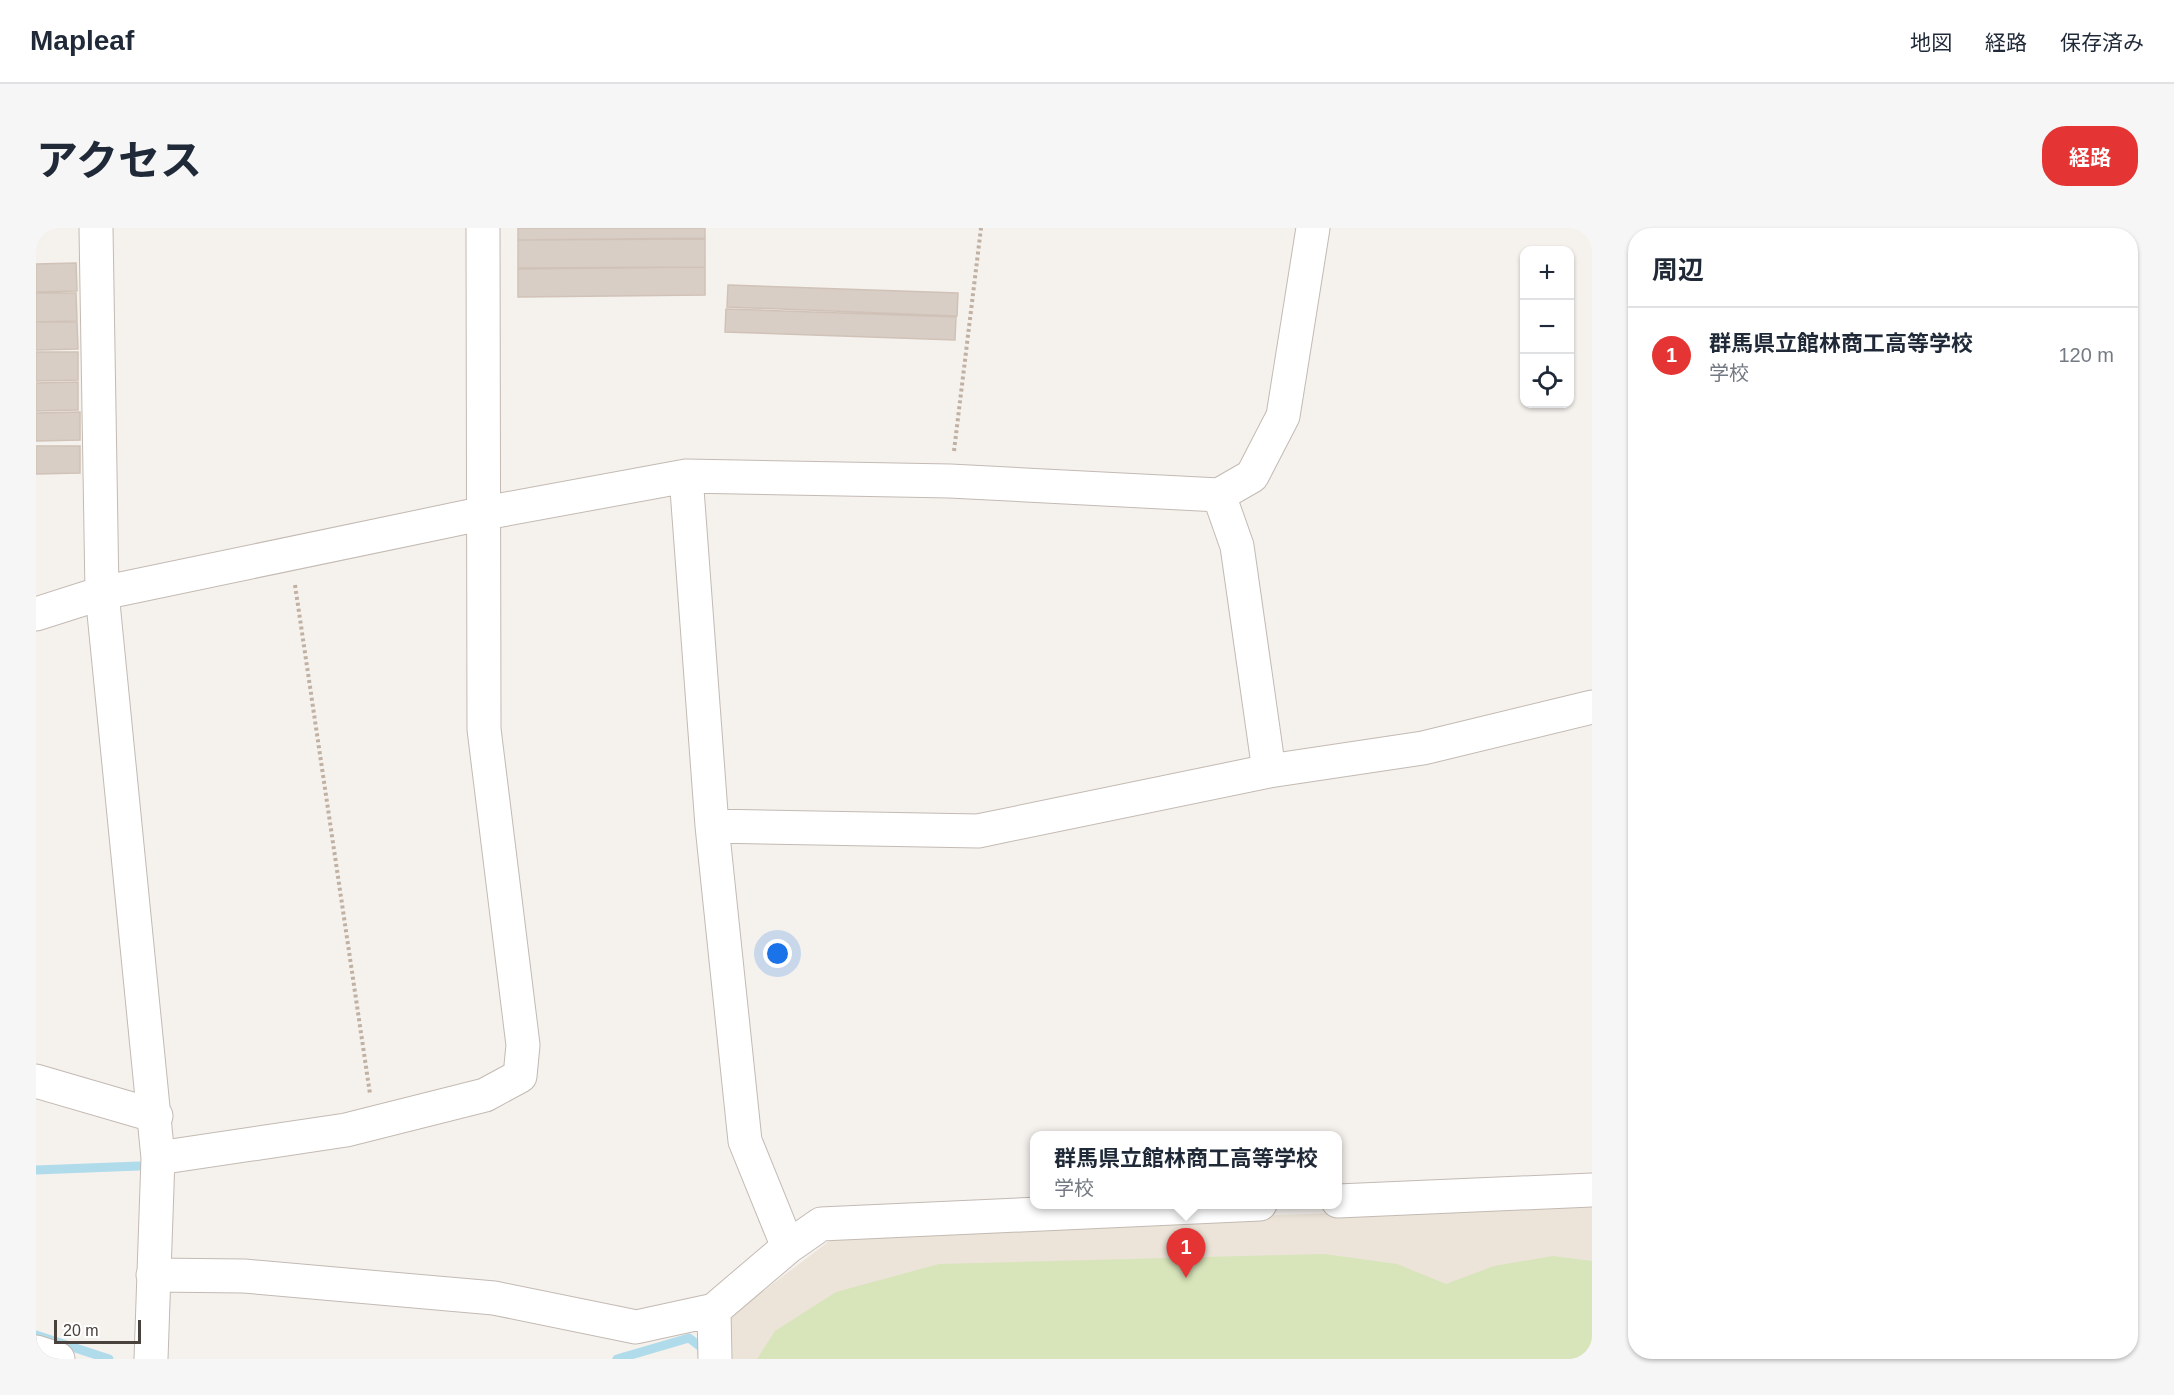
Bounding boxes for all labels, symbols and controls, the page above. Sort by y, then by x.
text: Mapleaf [30,25,134,56]
text: 地図 [1910,31,1952,54]
text: 経路 [1985,31,2027,54]
text: 保存済み [2060,31,2144,54]
button: 経路 [2042,126,2138,186]
text: アクセス [36,137,202,184]
map controls [1520,246,1574,408]
button: + [1520,246,1574,300]
text: 周辺 [1652,255,1704,285]
button: − [1520,300,1574,354]
text: 群馬県立館林商工高等学校 [1709,331,1973,356]
text: 1 [1666,344,1677,366]
text: 120 m [2058,344,2114,366]
button: locate [1520,354,1574,408]
text: 学校 [1709,362,1749,384]
your location [763,939,792,968]
popup [1030,1131,1342,1209]
text: 群馬県立館林商工高等学校 [1054,1146,1318,1171]
text: 学校 [1054,1177,1094,1199]
pin: 1 [1166,1228,1206,1278]
scale bar [54,1317,141,1344]
text: 20 m [63,1322,99,1339]

